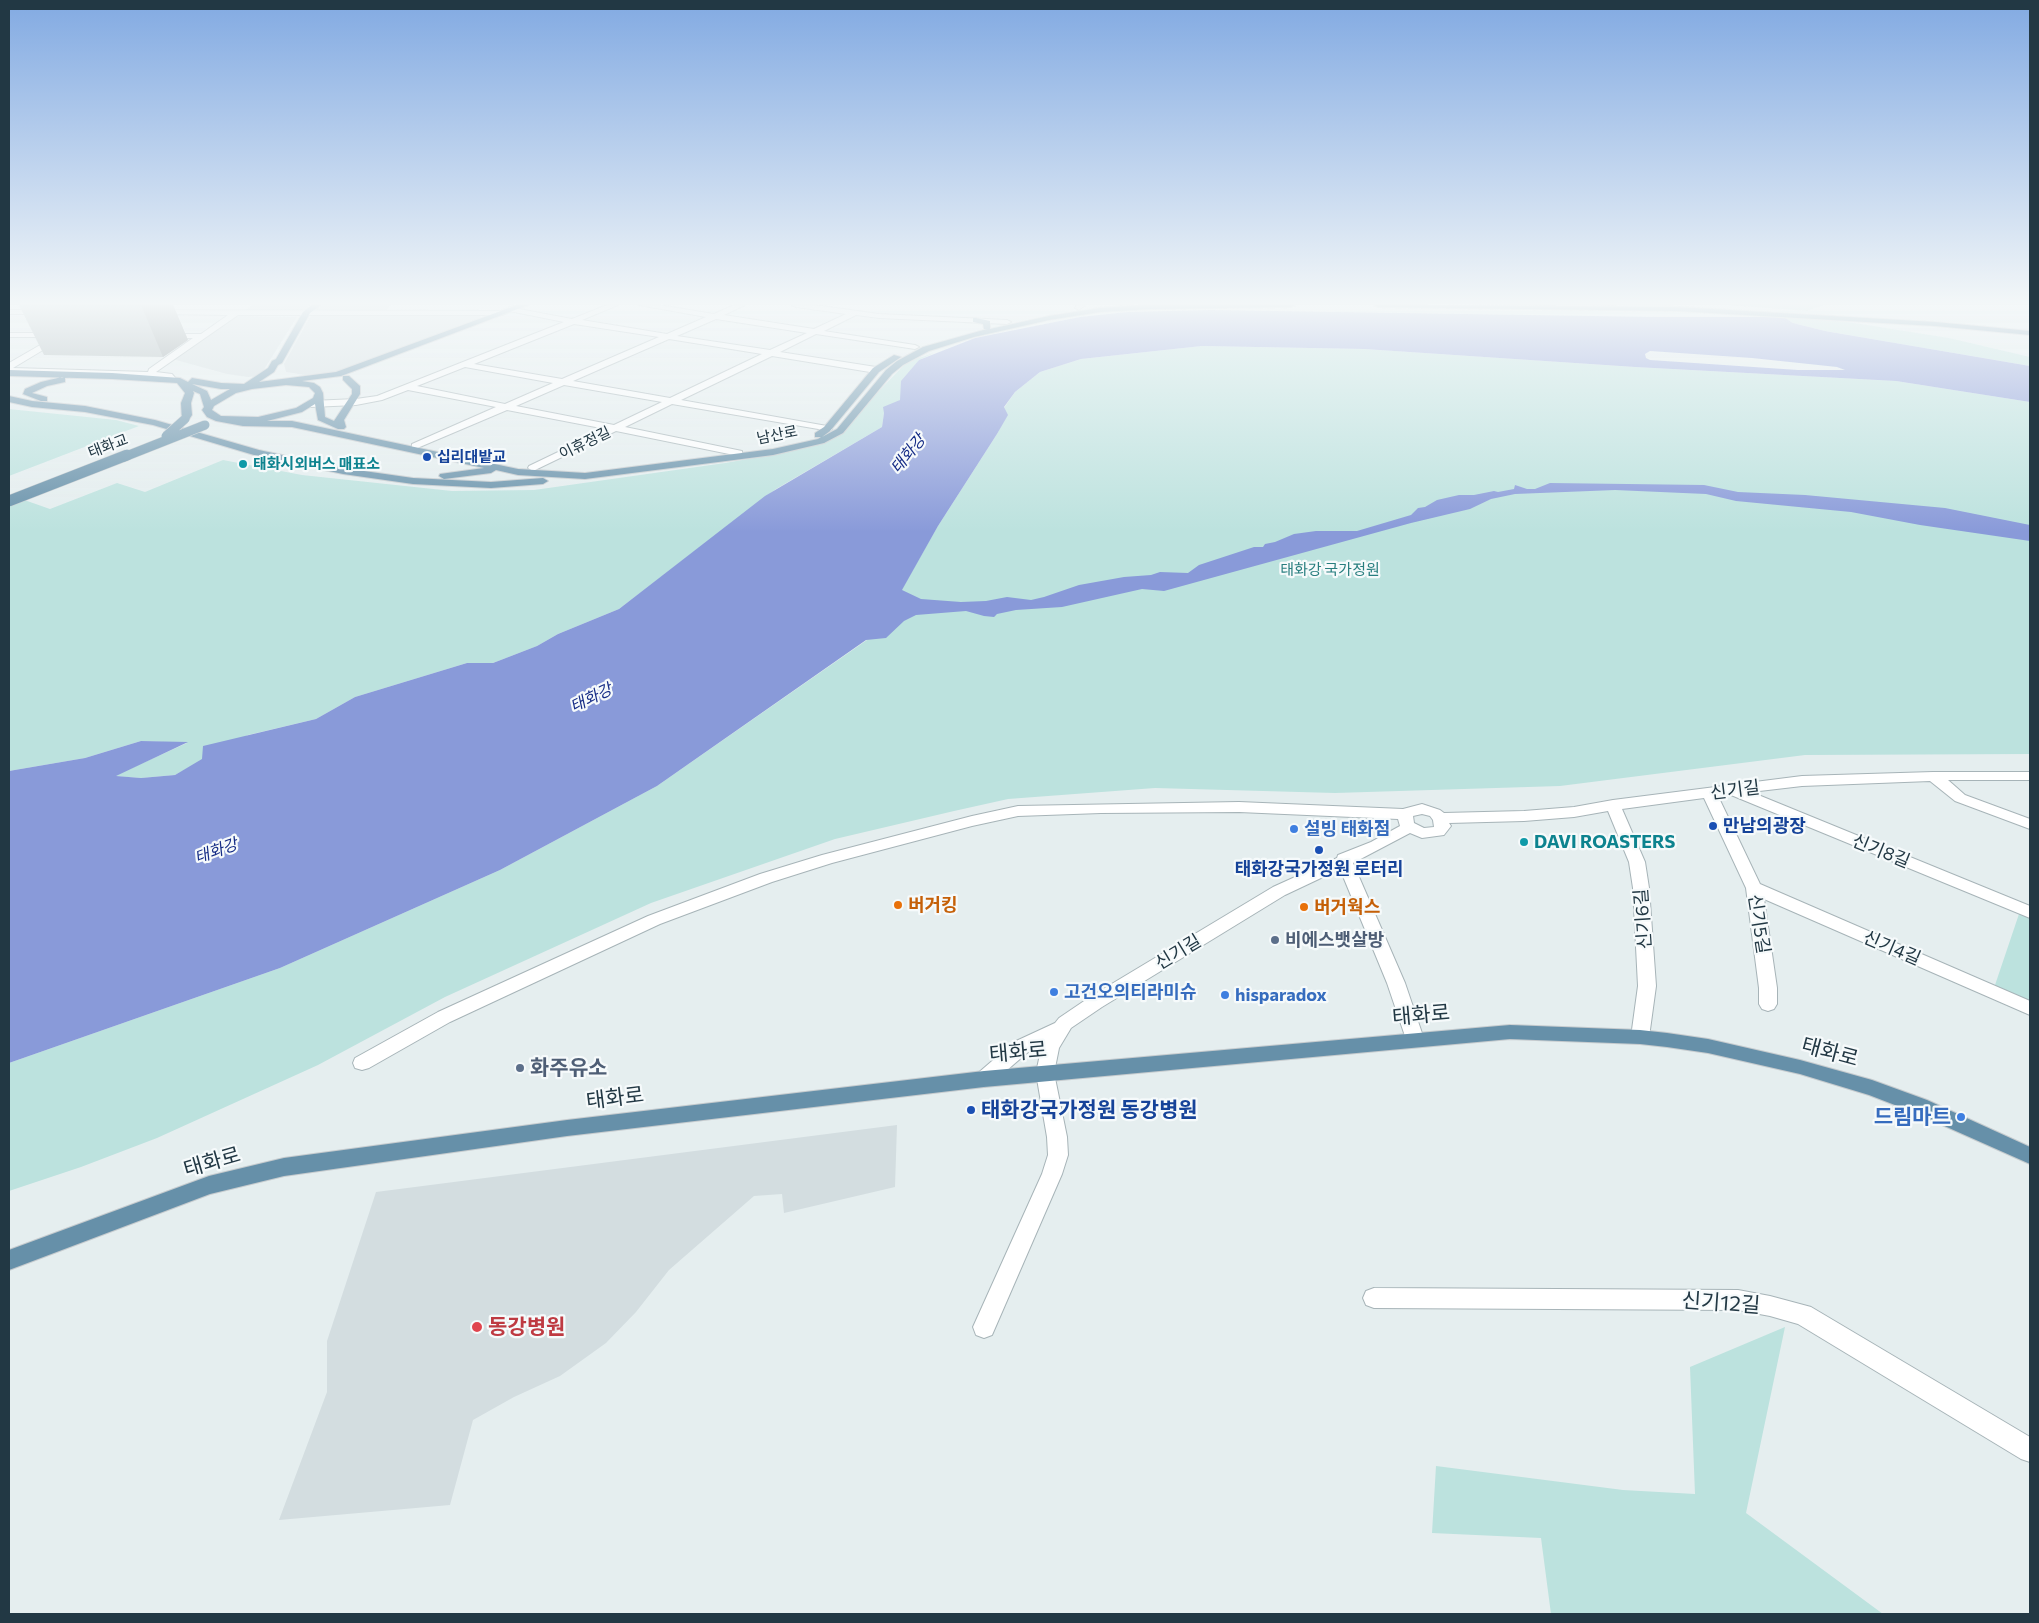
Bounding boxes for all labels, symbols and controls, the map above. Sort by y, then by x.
street label: 남산로 [755,422,799,448]
street label: 이휴정길 [556,423,614,463]
street label: 태화교 [85,430,131,462]
water label: 태화강 [887,431,929,477]
place label: 십리대밭교 [437,448,506,466]
marker: 십리대밭교 [421,451,433,463]
place label: 태화시외버스 매표소 [253,455,380,473]
marker: 태화시외버스 매표소 [237,458,249,470]
park label: 태화강 국가정원 [1280,561,1380,579]
water label: 태화강 [567,680,615,716]
street label: 신기길 [1709,776,1761,804]
place label: 만남의광장 [1723,815,1806,837]
place label: 설빙 태화점 [1304,818,1390,840]
marker: 만남의광장 [1707,820,1719,832]
marker: 설빙 태화점 [1288,823,1300,835]
street label: 신기8길 [1849,830,1913,872]
place label: DAVI ROASTERS [1534,831,1675,853]
water label: 태화강 [192,834,240,868]
marker: DAVI ROASTERS [1518,836,1530,848]
marker: 태화강국가정원 로터리 [1313,844,1325,856]
place label: 태화강국가정원 로터리 [1234,858,1404,880]
street label: 신기6길 [1630,888,1656,950]
street label: 신기5길 [1744,893,1774,955]
place label: 버거킹 [908,894,958,916]
place label: 버거웍스 [1314,896,1380,918]
marker: 버거킹 [892,899,904,911]
marker: 버거웍스 [1298,901,1310,913]
street label: 신기4길 [1860,926,1924,970]
place label: 비에스뱃살방 [1285,929,1384,951]
street label: 신기길 [1151,930,1205,974]
marker: 비에스뱃살방 [1269,934,1281,946]
place label: 고건오의티라미슈 [1064,981,1196,1003]
place label: hisparadox [1235,984,1327,1006]
marker: 고건오의티라미슈 [1048,986,1060,998]
marker: hisparadox [1219,989,1231,1001]
street label: 태화로 [1391,1000,1451,1030]
street label: 태화로 [1799,1032,1861,1072]
street label: 태화로 [988,1037,1048,1067]
place label: 화주유소 [530,1055,607,1081]
marker: 화주유소 [514,1062,526,1074]
street label: 태화로 [585,1082,645,1114]
place label: 태화강국가정원 동강병원 [981,1097,1198,1123]
marker: 태화강국가정원 동강병원 [965,1104,977,1116]
place label: 드림마트 [1874,1104,1951,1130]
marker: 드림마트 [1955,1111,1967,1123]
street label: 태화로 [181,1142,243,1182]
street label: 신기12길 [1681,1288,1761,1318]
place label: 동강병원 [488,1314,565,1340]
marker: 동강병원 [470,1320,484,1334]

